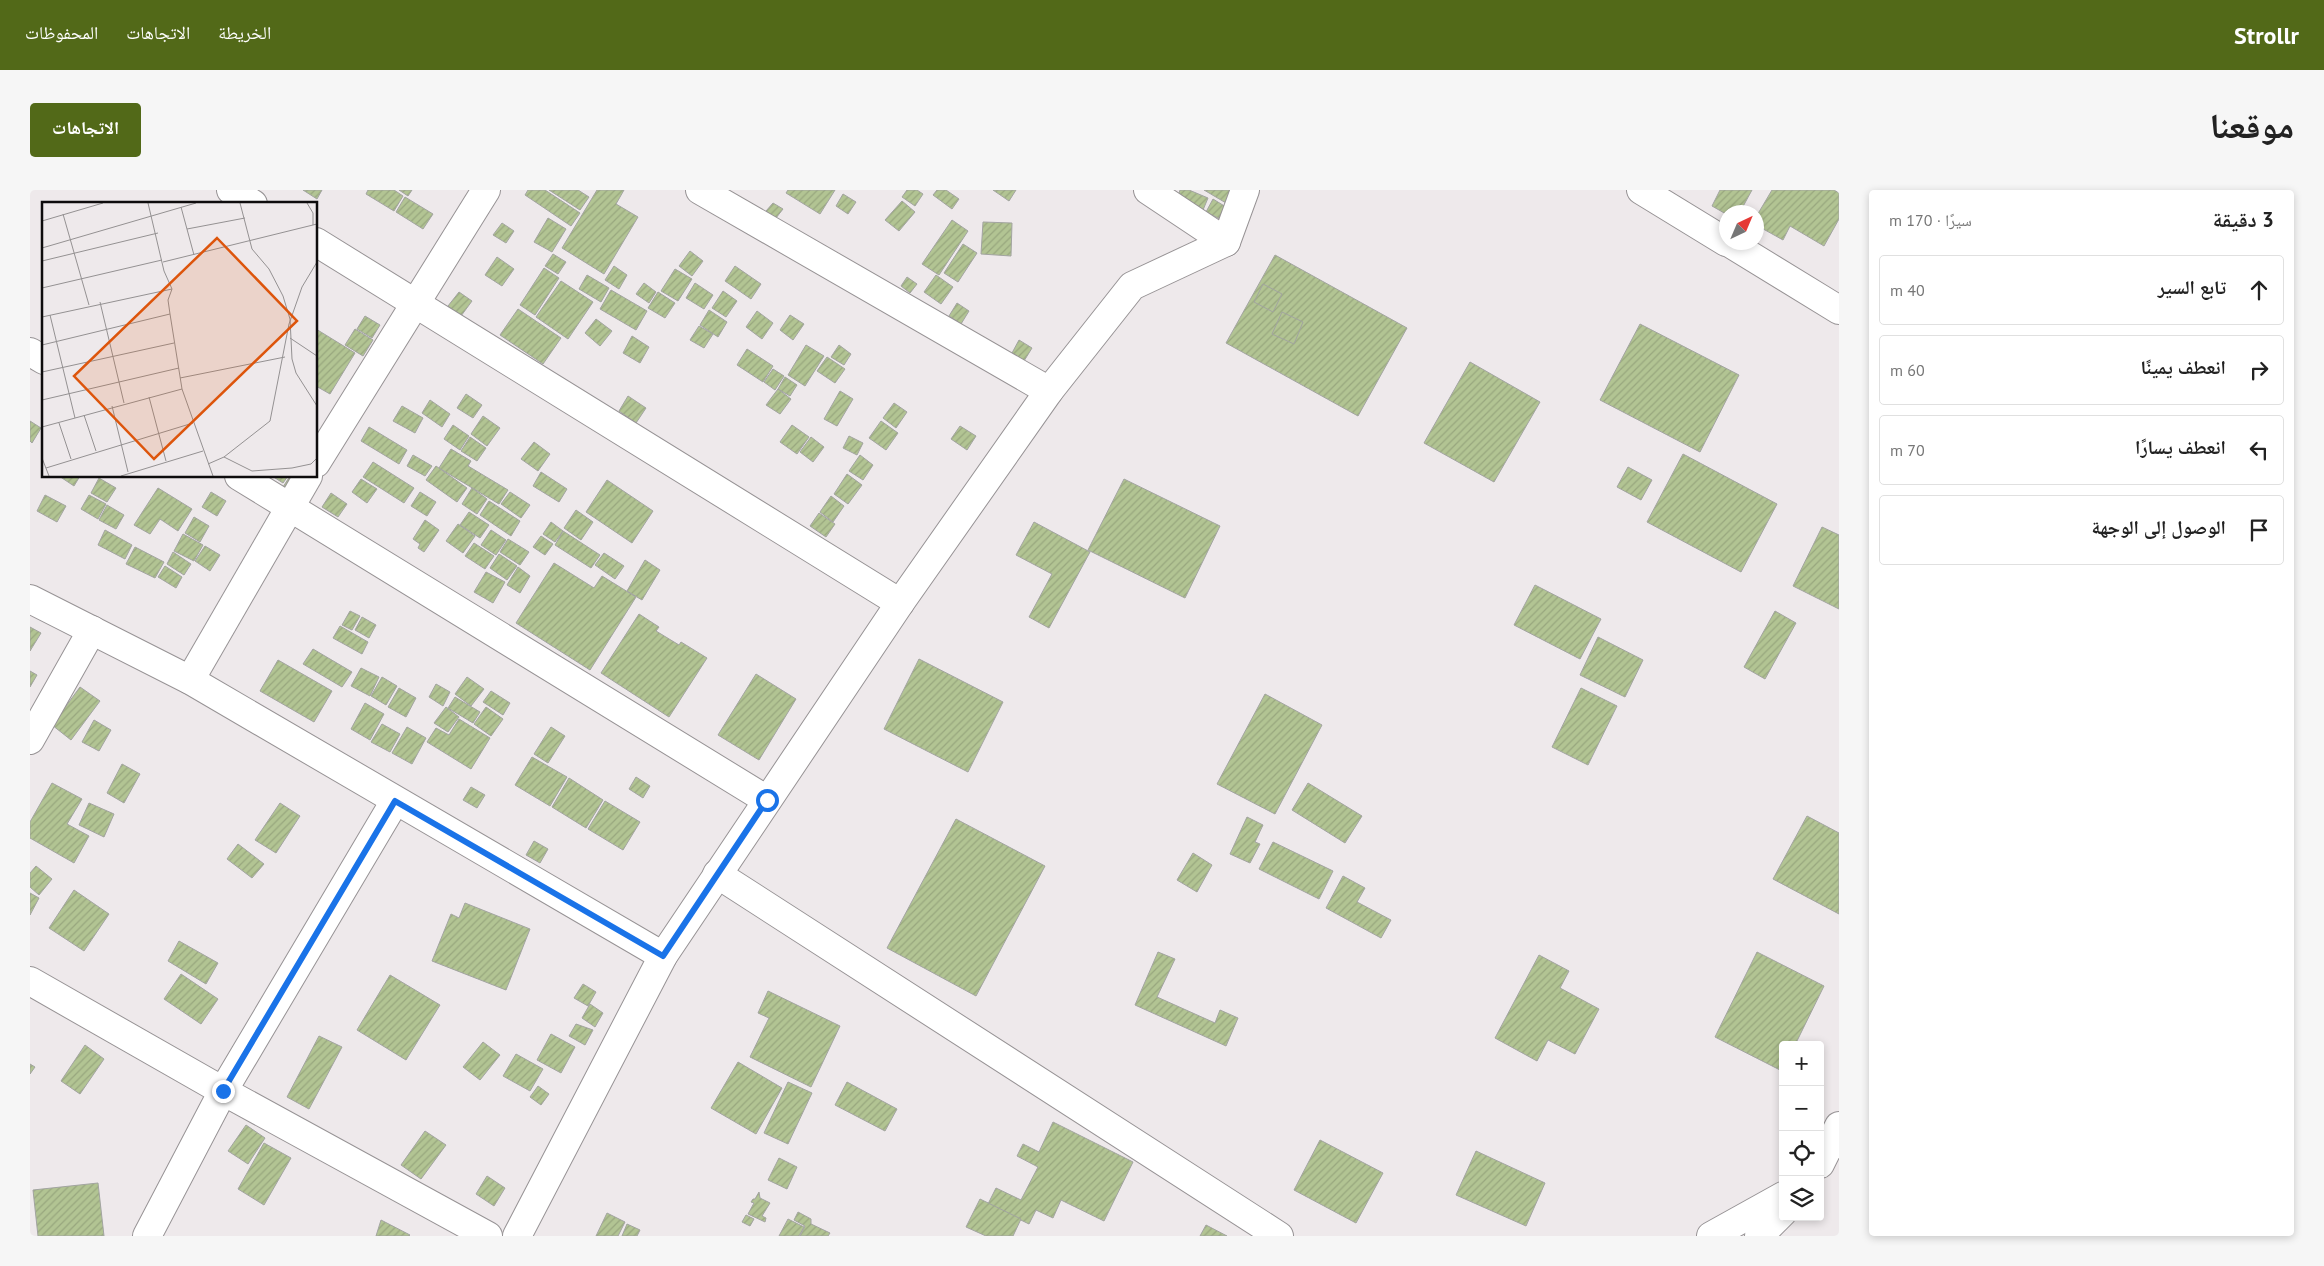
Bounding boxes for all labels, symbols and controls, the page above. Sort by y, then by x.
text: Strollr [2234,20,2299,51]
text: المحفوظات [25,21,98,44]
text: الاتجاهات [126,21,190,44]
text: الخريطة [218,21,271,44]
text: موقعنا [2209,102,2294,148]
button: الاتجاهات [30,103,141,157]
inset map [42,202,318,478]
north arrow [1719,205,1764,250]
text: 3 دقيقة [2213,206,2274,233]
text: سيرًا · 170 m [1889,210,1972,230]
text: تابع السير [2158,275,2226,299]
icon: ahead [2245,276,2273,304]
text: 40 m [1890,280,1925,300]
text: انعطف يمينًا [2141,355,2226,379]
icon: right [2245,356,2273,384]
text: 60 m [1890,360,1925,380]
text: انعطف يسارًا [2135,435,2226,459]
icon: left [2245,436,2273,464]
text: 70 m [1890,440,1925,460]
text: الوصول إلى الوجهة [2091,515,2226,539]
icon: arrive [2245,516,2273,544]
route start [756,789,779,812]
map controls [1779,1041,1824,1221]
button: + [1779,1041,1824,1086]
route end [212,1080,235,1103]
button: − [1779,1086,1824,1131]
button: locate [1779,1131,1824,1176]
button: layers [1779,1176,1824,1221]

